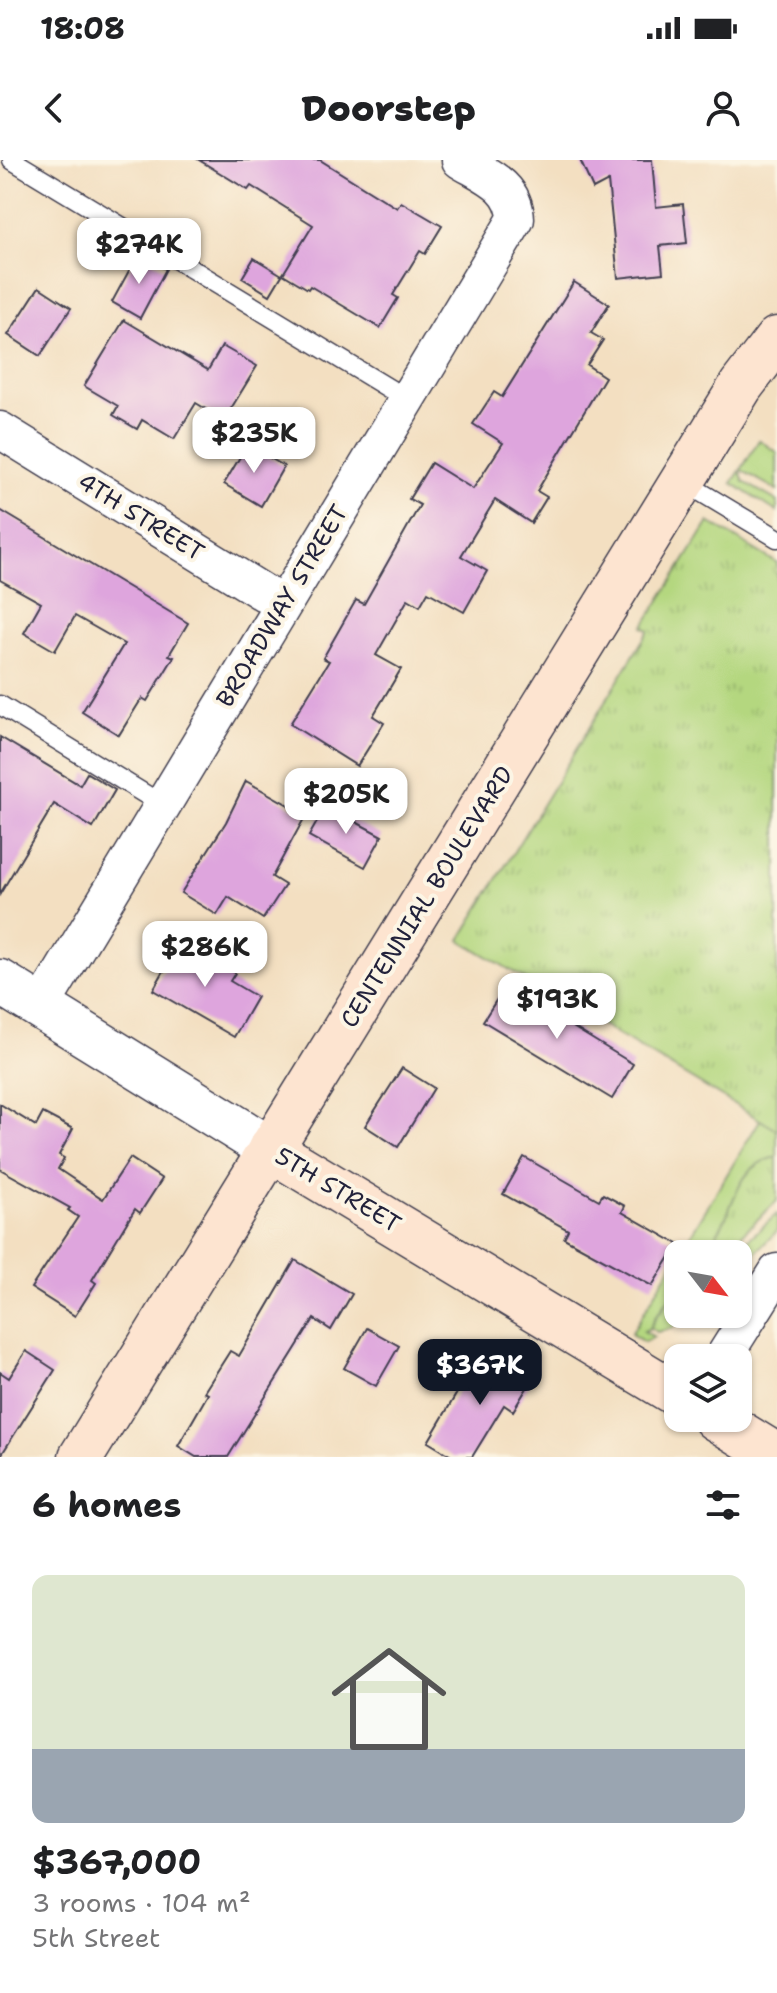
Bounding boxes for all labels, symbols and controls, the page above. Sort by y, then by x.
text: 18:08 [40,8,125,49]
text: Doorstep [301,84,476,133]
icon: back [32,86,76,130]
icon: person [701,86,745,130]
pin: $274K [83,218,195,286]
text: $274K [95,226,183,261]
pin: $235K [198,407,310,475]
text: $235K [210,415,298,450]
street label: 4TH STREET [72,466,210,569]
street label: BROADWAY STREET [209,499,355,713]
street label: CENTENNIAL BOULEVARD [333,760,521,1034]
pin: $205K [290,768,402,836]
text: $205K [302,776,390,811]
pin: $286K [149,921,261,989]
text: $286K [160,929,250,964]
pin: $193K [501,973,613,1041]
text: $193K [516,981,598,1016]
street label: 5TH STREET [269,1140,407,1240]
north arrow [664,1240,752,1328]
map controls [664,1240,752,1432]
pin: $367K [424,1339,536,1407]
button: layers [664,1344,752,1432]
text: $367K [436,1347,524,1382]
text: 6 homes [32,1482,181,1528]
icon: filters [701,1483,745,1527]
icon: home [317,1627,461,1771]
text: $367,000 [32,1839,201,1885]
text: 3 rooms · 104 m² [32,1885,251,1920]
text: 5th Street [32,1920,160,1955]

